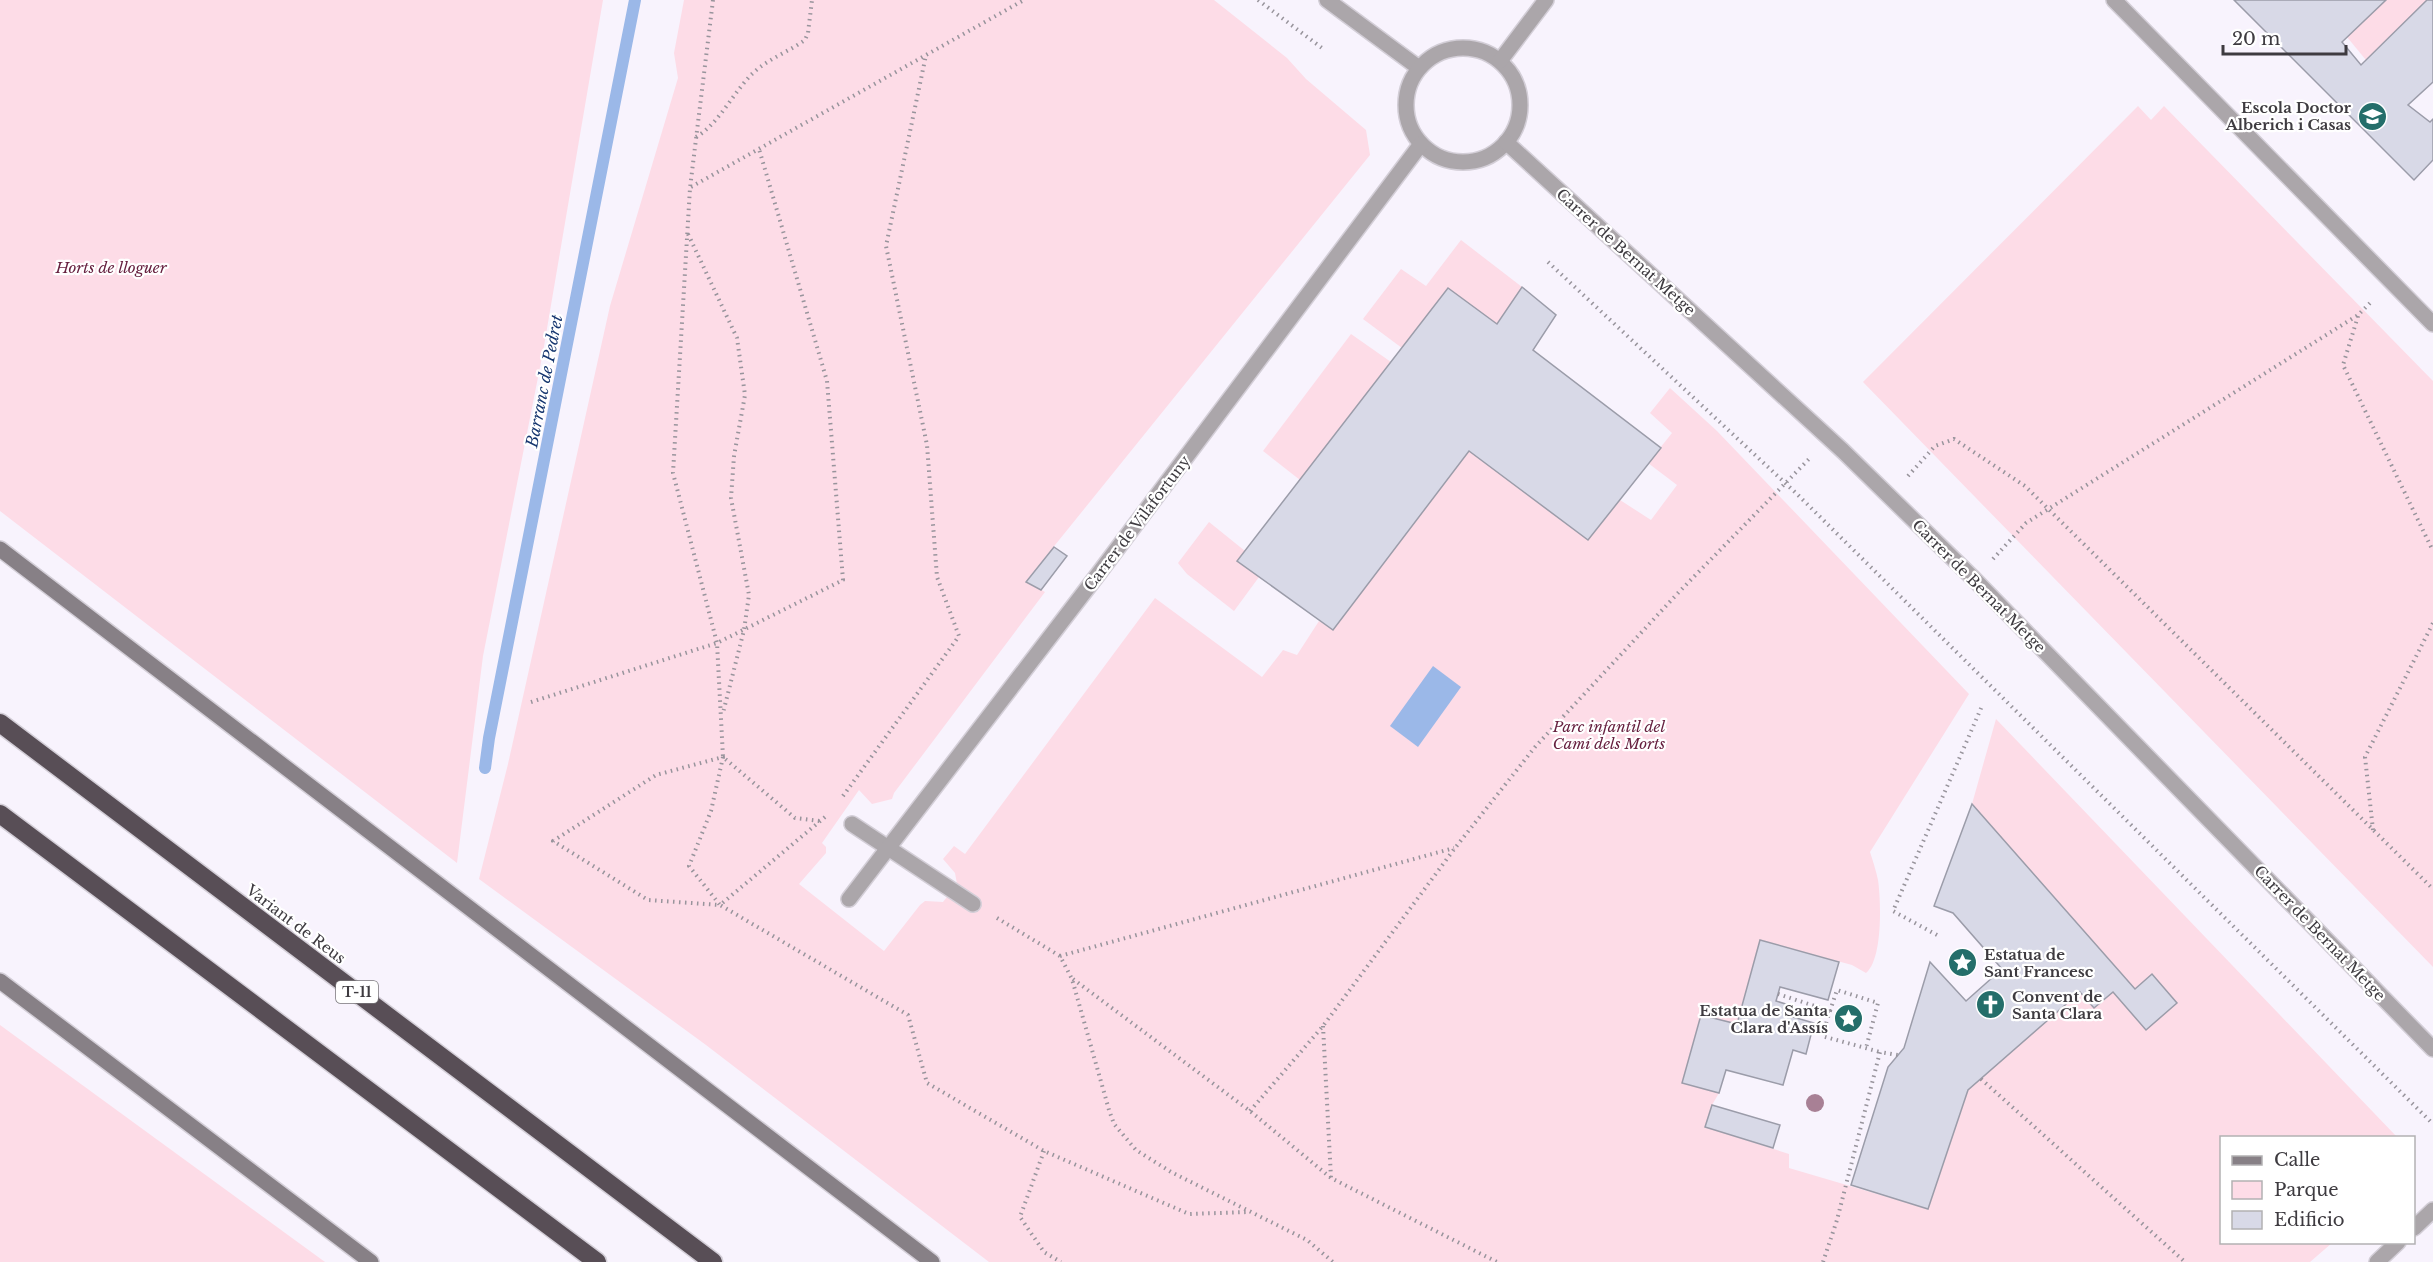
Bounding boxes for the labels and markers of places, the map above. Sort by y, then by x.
place label: Escola Doctor Alberich i Casas [2225,98,2352,134]
school or university icon: Escola Doctor Alberich i Casas [2356,100,2388,132]
place label: Estatua de Sant Francesc [1984,945,2094,981]
place icon: Estatua de Sant Francesc [1947,947,1979,979]
place label: Convent de Santa Clara [2012,987,2103,1023]
church icon: Convent de Santa Clara [1975,989,2007,1021]
place label: Estatua de Santa Clara d'Assís [1699,1001,1828,1037]
place icon: Estatua de Santa Clara d'Assís [1833,1003,1865,1035]

